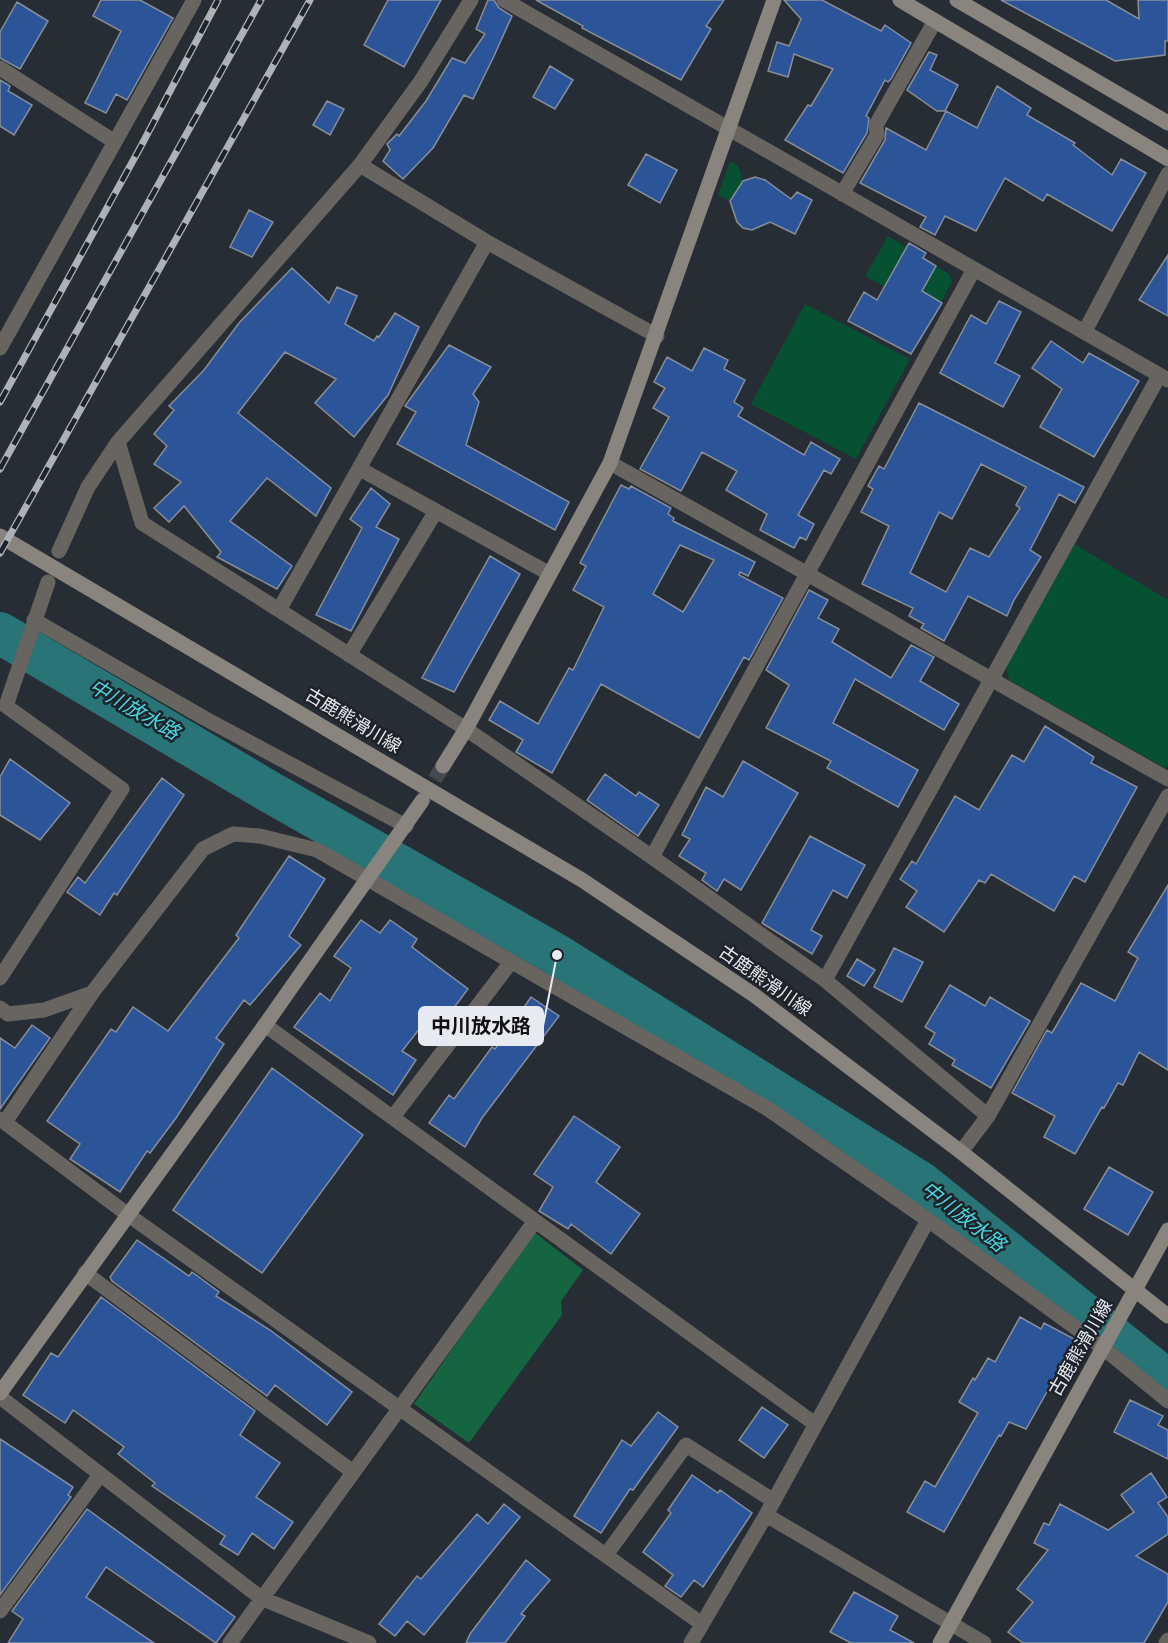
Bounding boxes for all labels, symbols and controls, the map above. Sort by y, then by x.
water label: 中川放水路 [85,675,185,746]
street label: 古鹿熊滑川線 [301,684,405,758]
street label: 古鹿熊滑川線 [715,941,815,1021]
callout: 中川放水路 [419,1007,543,1045]
text: 中川放水路 [431,1015,531,1039]
water label: 中川放水路 [916,1177,1011,1258]
street label: 古鹿熊滑川線 [1045,1296,1117,1400]

